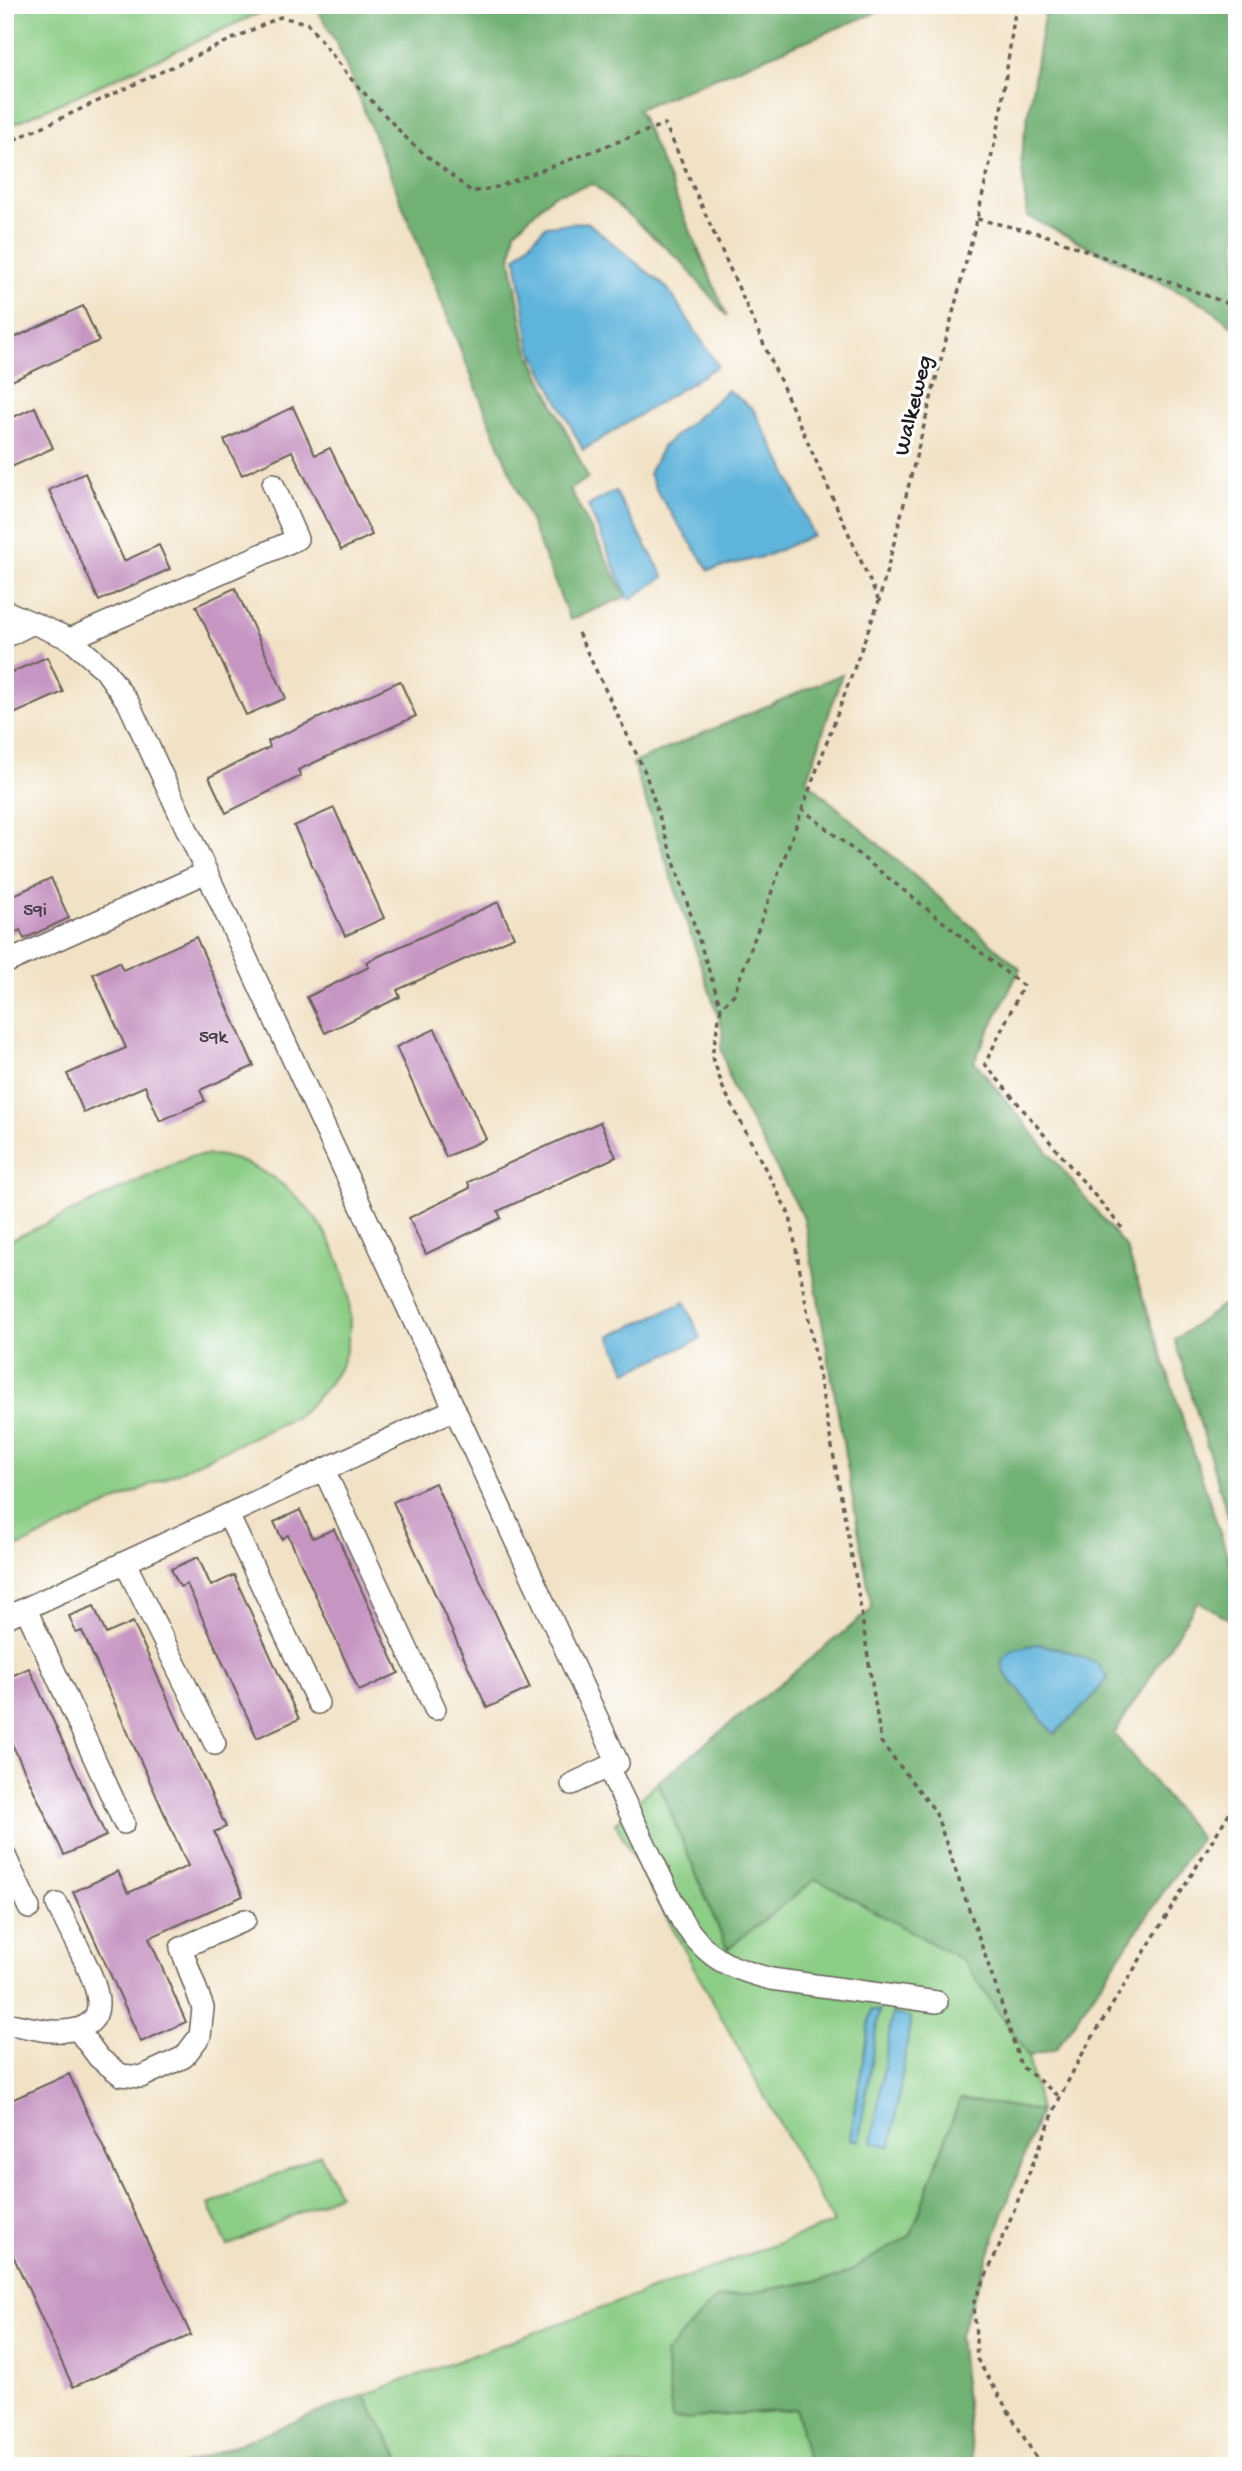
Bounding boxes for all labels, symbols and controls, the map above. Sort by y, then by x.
street label: Walkeweg [889,353,940,459]
house number: 59i [23,900,47,923]
house number: 59k [199,1027,229,1050]

